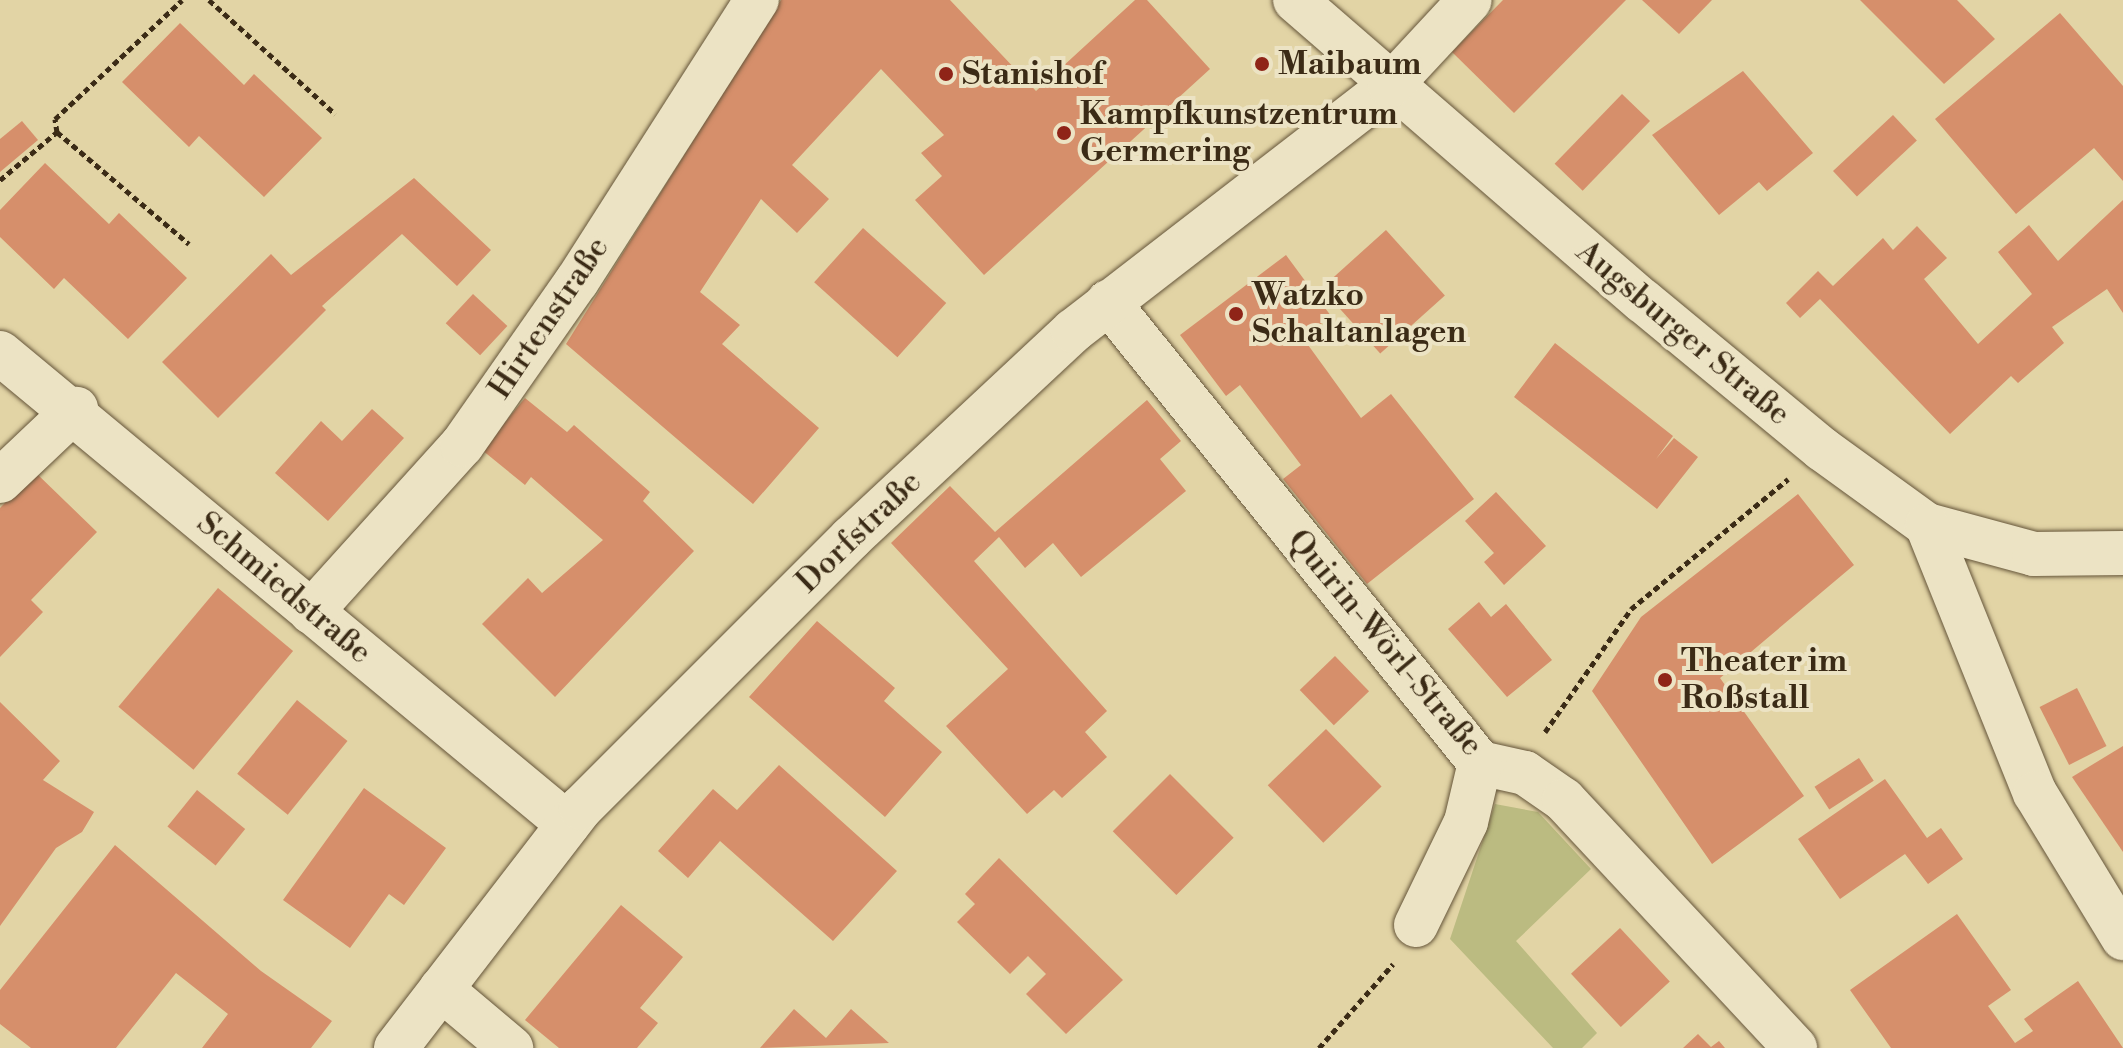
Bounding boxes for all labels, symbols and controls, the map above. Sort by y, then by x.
place label: Maibaum [1278,45,1421,83]
place label: Stanishof [962,55,1103,93]
marker: Maibaum [1253,55,1271,73]
marker: Stanishof [937,65,955,83]
place label: Kampfkunstzentrum Germering [1080,96,1398,171]
marker: Kampfkunstzentrum Germering [1055,124,1073,142]
street label: Hirtenstraße [481,230,617,406]
street label: Augsburger Straße [1568,232,1798,434]
place label: Watzko Schaltanlagen [1252,277,1466,352]
marker: Watzko Schaltanlagen [1227,305,1245,323]
street label: Dorfstraße [789,463,929,601]
street label: Schmiedstraße [189,504,379,672]
street label: Quirin-Wörl-Straße [1279,522,1491,764]
place label: Theater im Roßstall [1681,643,1847,718]
marker: Theater im Roßstall [1656,671,1674,689]

